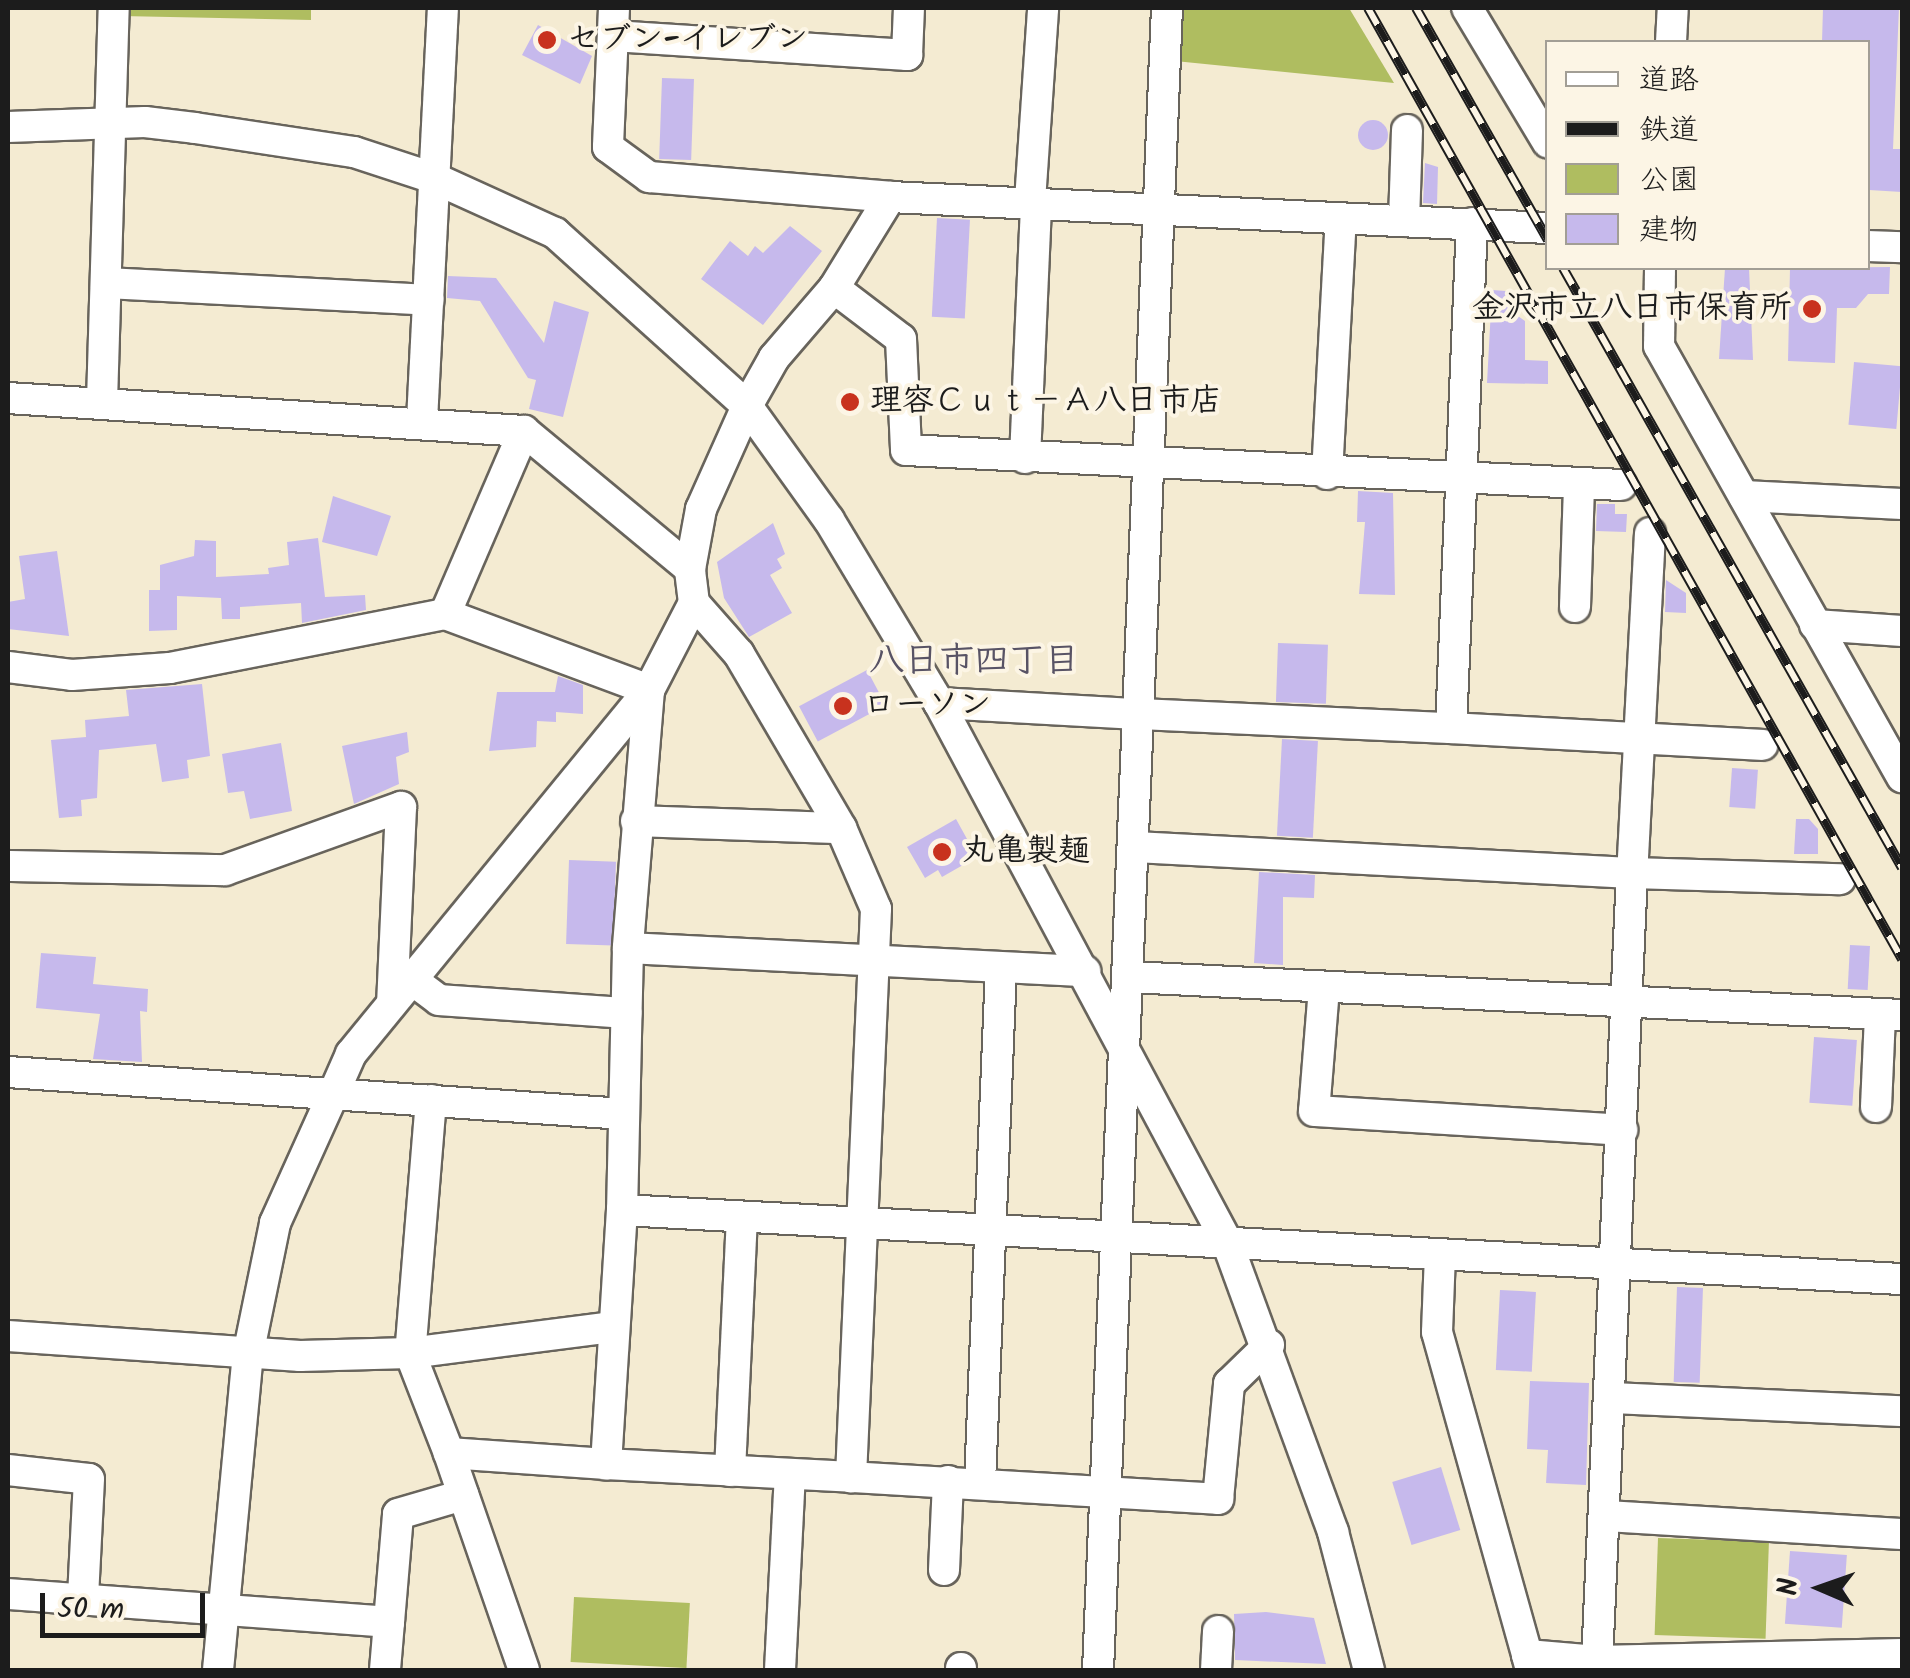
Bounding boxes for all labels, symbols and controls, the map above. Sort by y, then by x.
place label: セブン-イレブン [567,21,808,59]
marker: セブン-イレブン [536,29,558,51]
legend [1545,40,1870,270]
text: 道路 [1639,57,1699,105]
text: 鉄道 [1639,107,1699,155]
text: 公園 [1639,157,1699,205]
text: 建物 [1639,207,1699,255]
place label: 金沢市立八日市保育所 [1472,290,1792,328]
marker: 金沢市立八日市保育所 [1801,298,1823,320]
place label: 理容Ｃｕｔ－Ａ八日市店 [870,383,1222,421]
marker: 理容Ｃｕｔ－Ａ八日市店 [839,391,861,413]
district label: 八日市四丁目 [869,641,1079,683]
place label: ローソン [863,687,991,725]
marker: ローソン [832,695,854,717]
place label: 丸亀製麺 [962,833,1090,871]
marker: 丸亀製麺 [931,841,953,863]
north arrow [1770,1538,1870,1638]
scale bar [45,1573,210,1635]
text: N [1767,1577,1812,1597]
text: 50 m [57,1586,124,1634]

